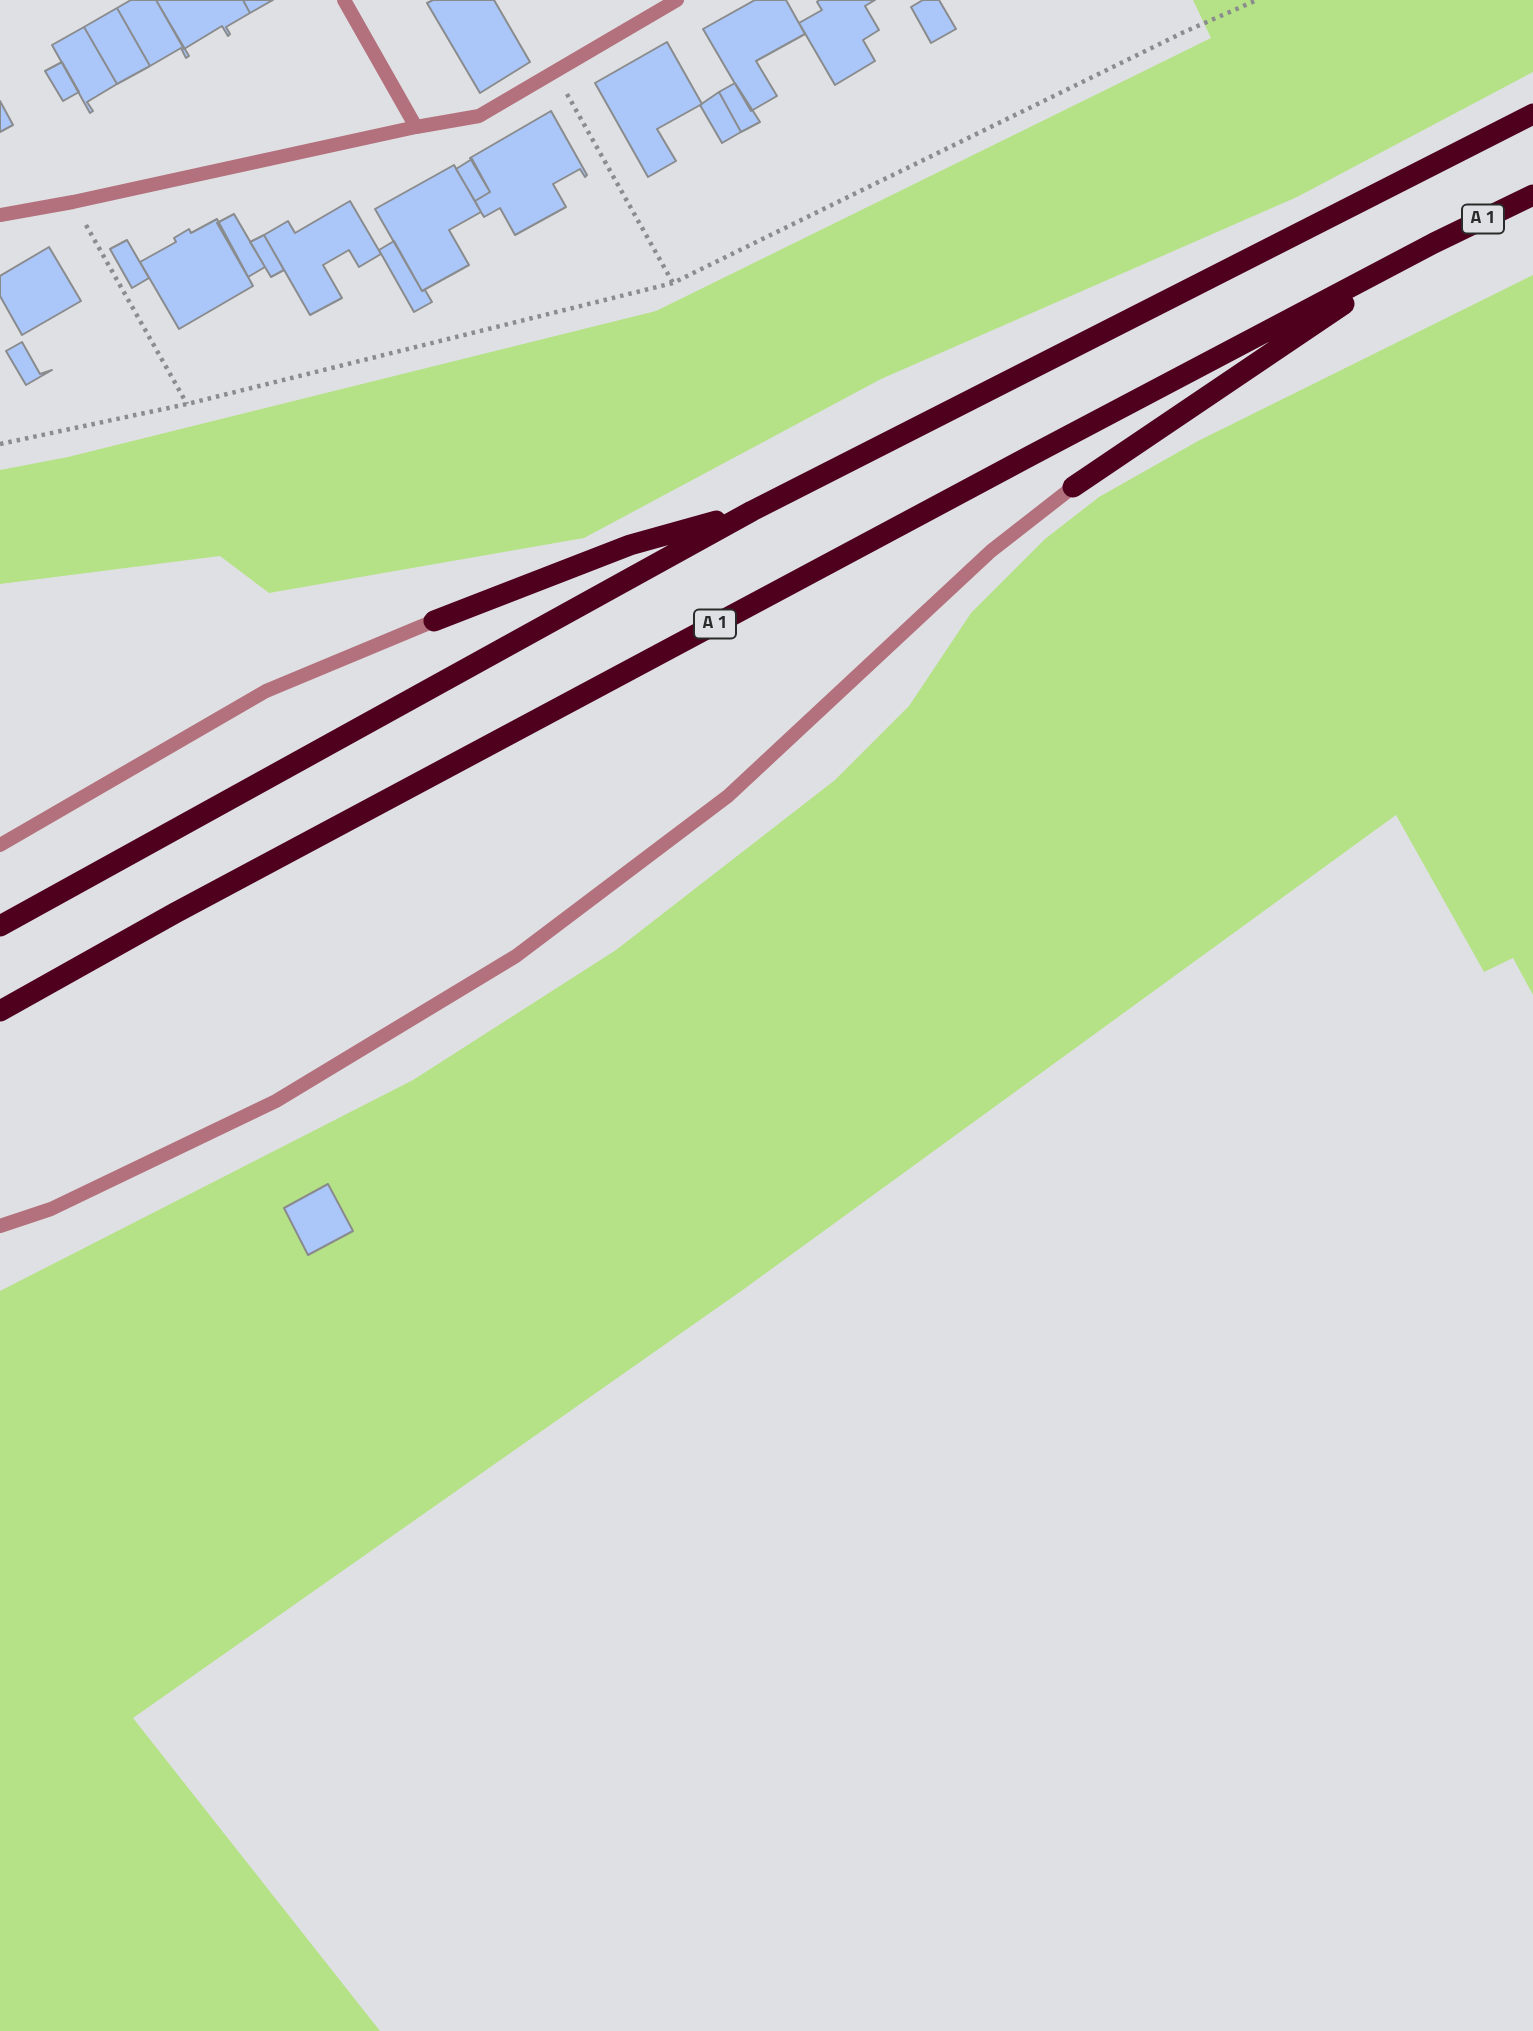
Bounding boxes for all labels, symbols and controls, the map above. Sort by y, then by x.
road number: A 1 [1462,204,1504,233]
road number: A 1 [694,610,736,638]

